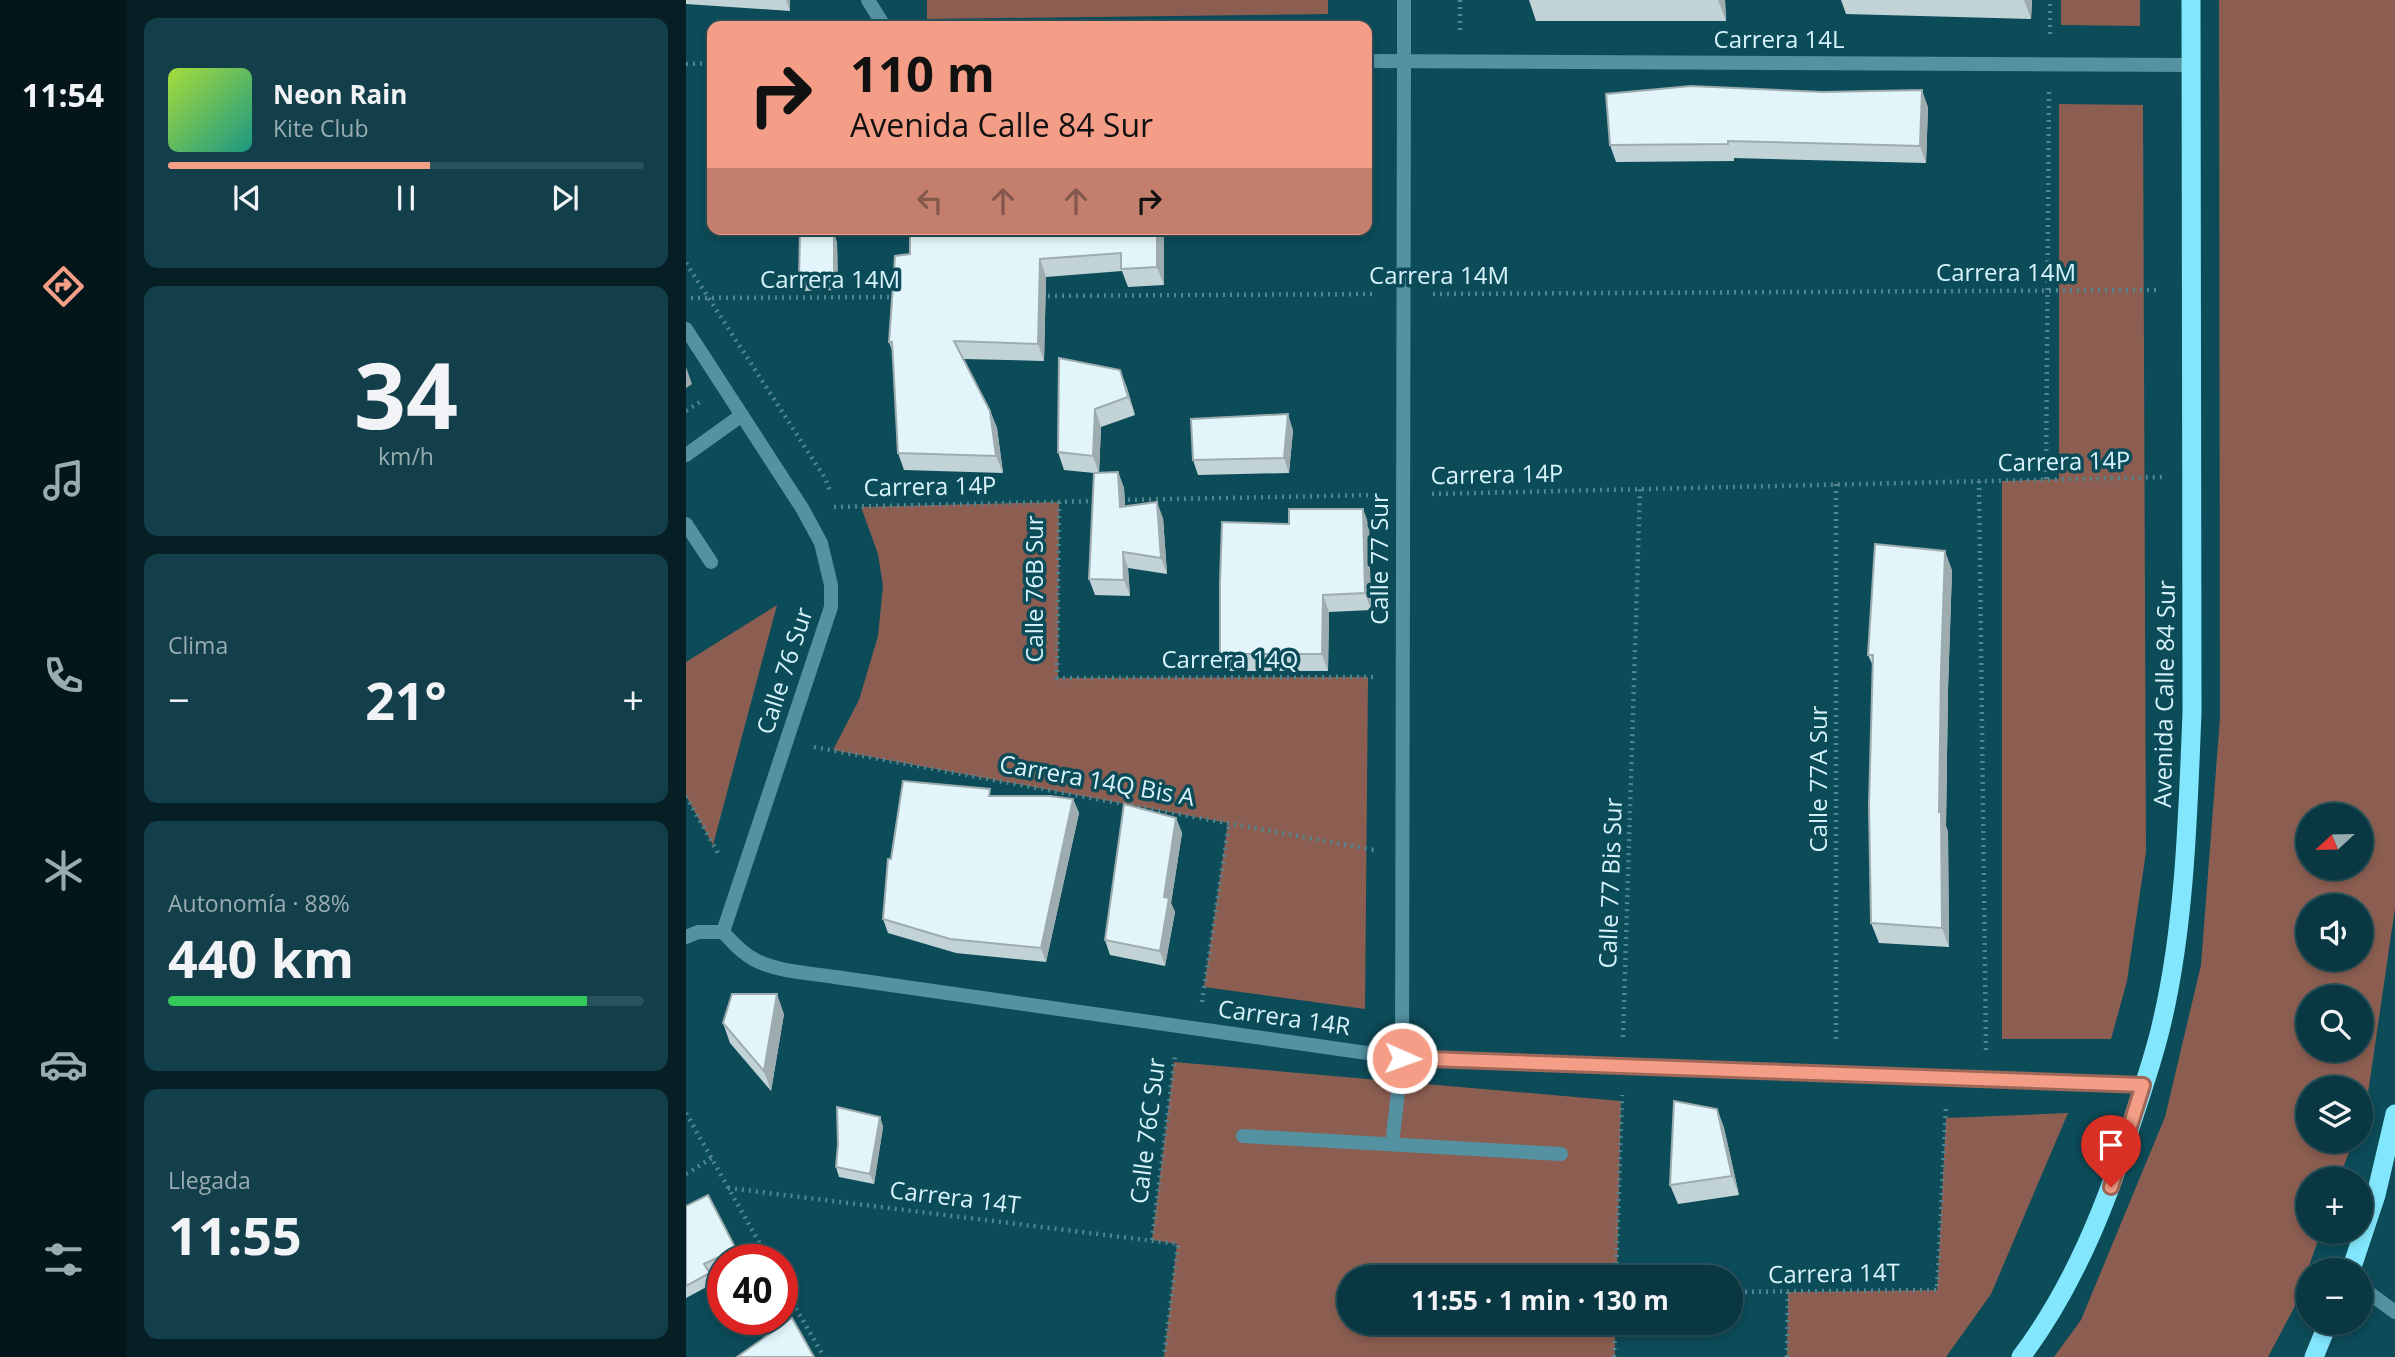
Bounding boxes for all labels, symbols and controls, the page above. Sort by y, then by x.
street label: Carrera 14L [1714,22,1844,55]
text: 110 m [850,40,995,106]
icon: right [735,49,826,140]
text: 11:54 [22,73,104,116]
text: Neon Rain [273,76,407,112]
text: Avenida Calle 84 Sur [850,103,1153,146]
text: Kite Club [273,112,368,144]
icon: previous [228,179,266,217]
icon: pause [387,179,425,217]
icon: next [546,179,584,217]
icon: left [911,182,949,220]
icon: ahead [984,182,1022,220]
icon: ahead [1057,182,1095,220]
icon: right [1130,182,1168,220]
street label: Carrera 14M [1936,255,2076,288]
street label: Carrera 14M [1369,258,1509,291]
icon: directions [39,262,88,311]
street label: Carrera 14M [760,262,900,295]
text: 34 [354,332,458,456]
text: km/h [378,440,434,472]
street label: Carrera 14P [1997,443,2131,478]
icon: music [39,456,88,505]
street label: Carrera 14P [1430,456,1564,491]
street label: Carrera 14P [863,468,997,503]
street label: Calle 77 Sur [1362,493,1395,625]
street label: Calle 76B Sur [1017,515,1050,663]
street label: Avenida Calle 84 Sur [2145,580,2182,808]
street label: Calle 76 Sur [748,603,820,738]
text: Clima [168,629,228,661]
street label: Carrera 14Q [1161,642,1299,675]
icon: phone [39,651,88,700]
text: 21° [365,664,447,735]
text: − [168,673,190,725]
text: + [622,673,644,725]
street label: Calle 77A Sur [1801,705,1834,852]
street label: Carrera 14Q Bis A [997,746,1198,813]
street label: Calle 77 Bis Sur [1590,797,1629,969]
north arrow [2296,803,2373,880]
map controls [2296,803,2373,1335]
icon: climate [39,846,88,895]
text: Autonomía · 88% [168,887,350,919]
button: sound [2296,894,2373,971]
text: 440 km [168,922,354,993]
button: search [2296,985,2373,1062]
street label: Carrera 14R [1216,991,1353,1042]
position arrow [1365,1021,1439,1095]
icon: car [39,1040,88,1089]
street label: Calle 76C Sur [1121,1056,1172,1206]
button: layers [2296,1076,2373,1153]
pin [2081,1115,2141,1187]
icon: arrive [2092,1126,2130,1164]
text: Llegada [168,1164,251,1196]
button: + [2296,1167,2373,1244]
street label: Carrera 14T [888,1172,1023,1221]
text: 11:55 [168,1199,302,1270]
icon: filters [39,1235,88,1284]
speed limit sign: 40 [707,1244,798,1335]
street label: Carrera 14T [1768,1255,1900,1290]
button: − [2296,1258,2373,1335]
text: 11:55 · 1 min · 130 m [1411,1282,1669,1318]

